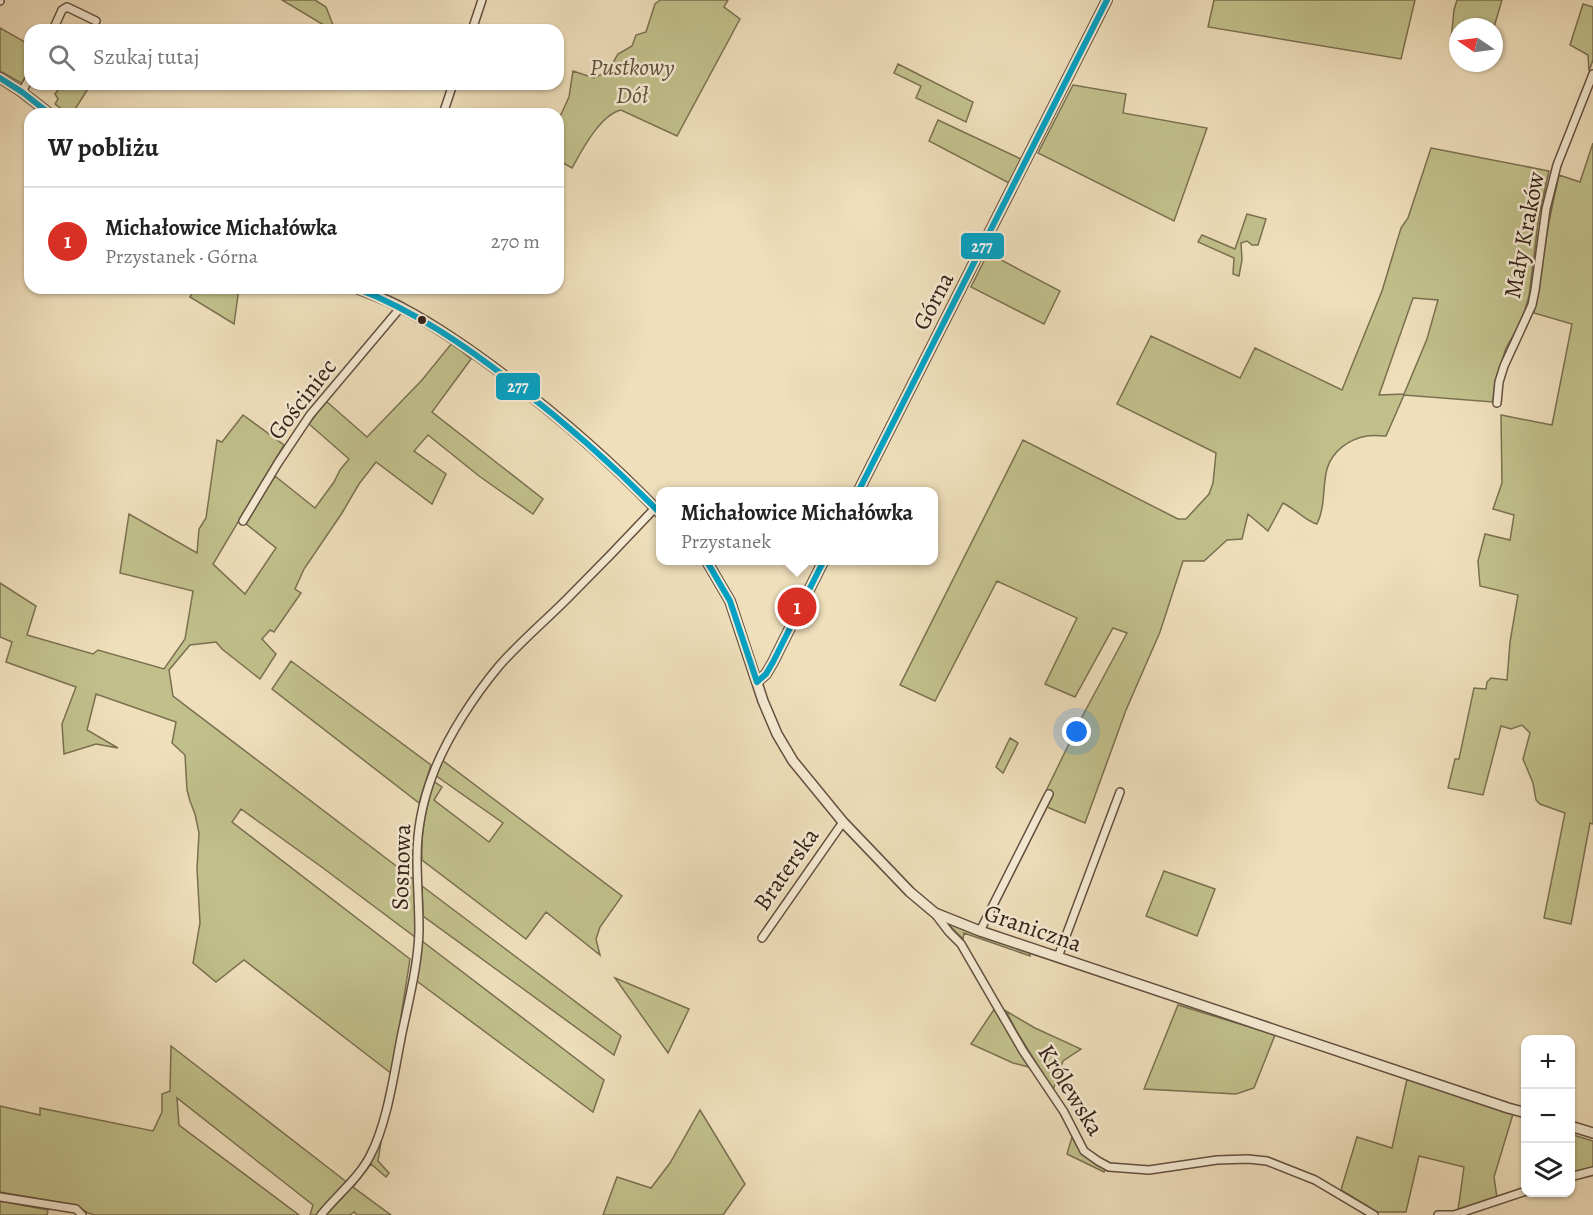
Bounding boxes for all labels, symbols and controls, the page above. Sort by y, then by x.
north arrow [1449,18,1503,72]
search box [24,24,564,90]
icon: search [45,41,78,74]
text: Szukaj tutaj [93,42,199,72]
park label: Pustkowy Dół [590,51,675,111]
text: W pobliżu [48,130,159,165]
street label: Mały Kraków [1496,169,1552,301]
text: Michałowice Michałówka [105,213,337,243]
text: 1 [64,228,71,255]
text: 270 m [491,228,540,255]
line badge: 277 [960,232,1005,260]
text: 277 [971,236,993,258]
text: Przystanek · Górna [105,243,258,270]
street label: Górna [905,266,961,335]
unlabelled marker [416,314,428,326]
street label: Gościniec [260,352,344,446]
line badge: 277 [495,372,541,401]
text: 277 [507,376,529,398]
popup [656,487,938,565]
text: Michałowice Michałówka [681,498,913,528]
text: Przystanek [681,528,771,555]
pin: 1 [778,584,816,630]
your location [1062,717,1091,746]
street label: Braterska [746,821,827,917]
street label: Sosnowa [384,823,419,911]
street label: Graniczna [980,896,1087,960]
map controls [1521,1035,1575,1197]
button: + [1521,1035,1575,1089]
street label: Królewska [1030,1038,1112,1142]
button: − [1521,1089,1575,1143]
button: layers [1521,1143,1575,1197]

